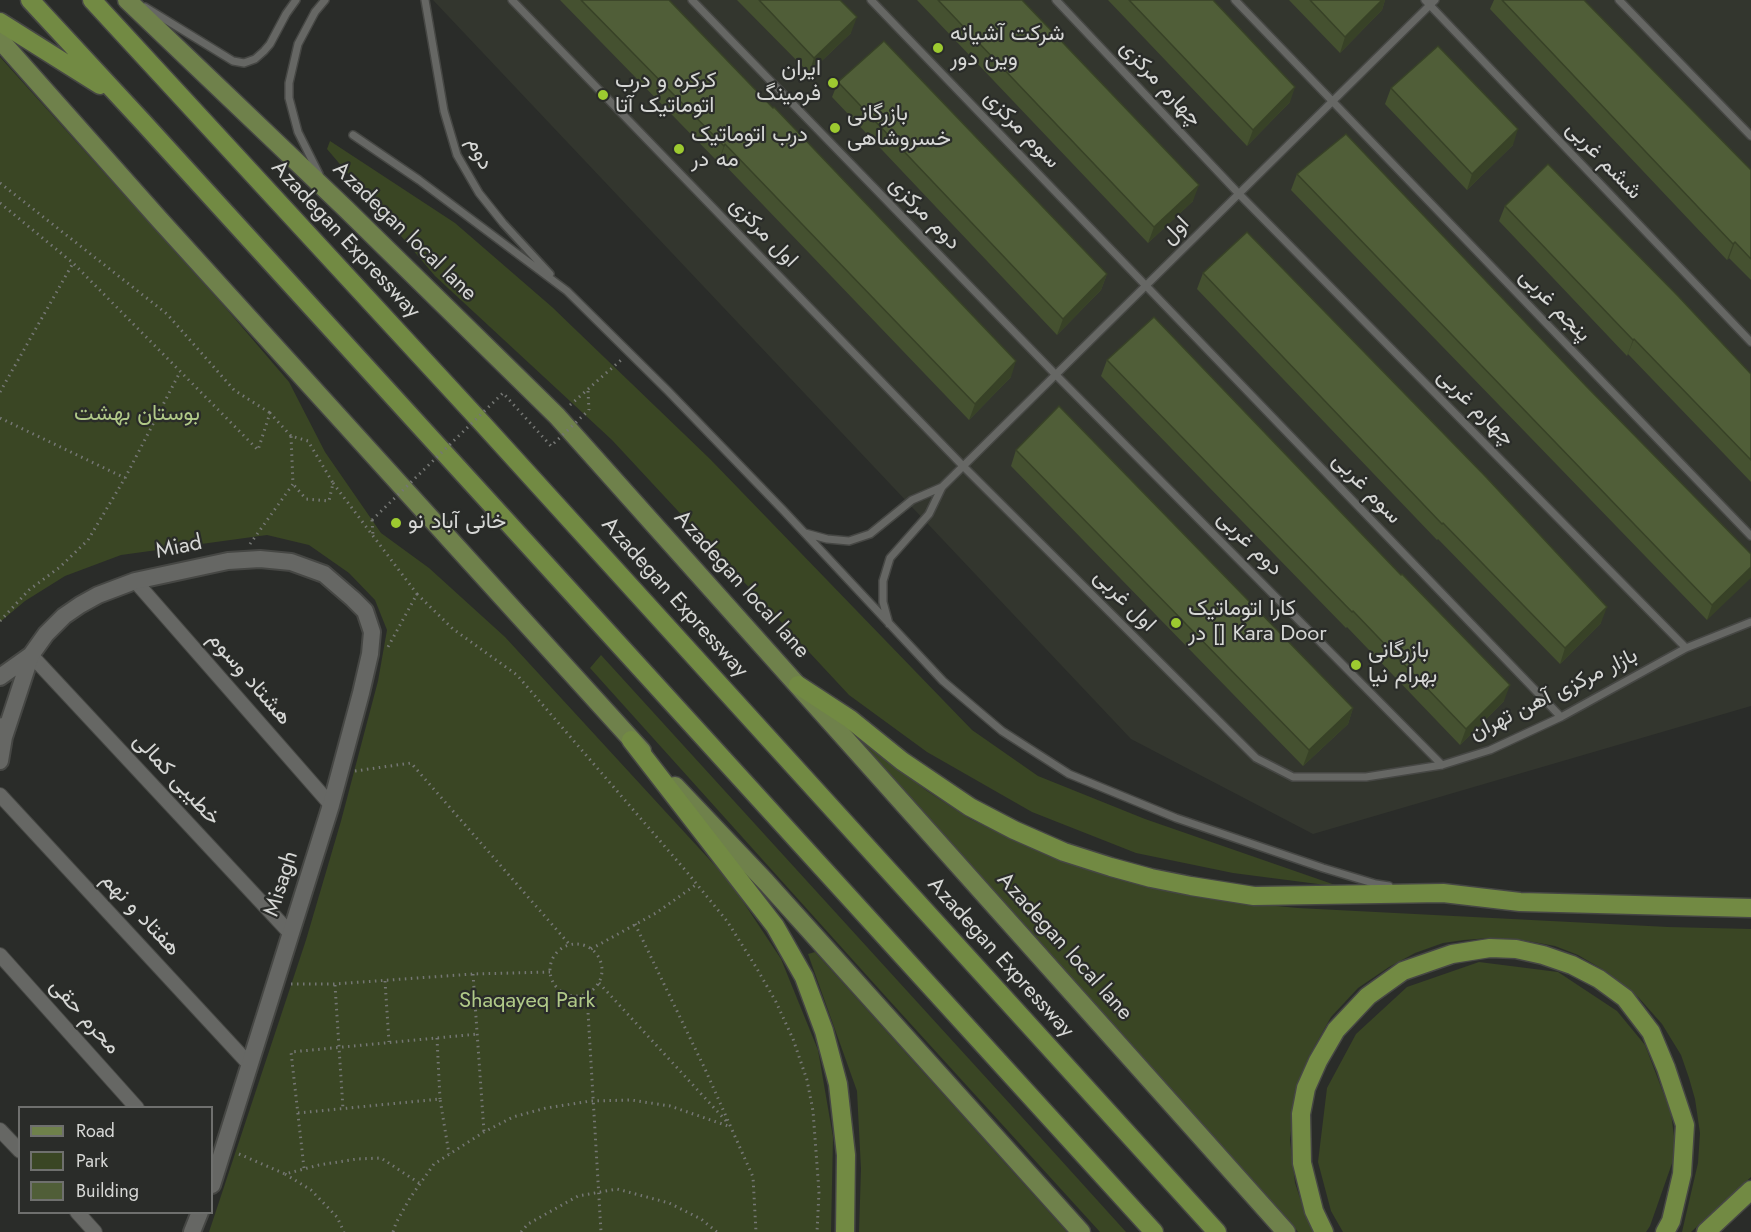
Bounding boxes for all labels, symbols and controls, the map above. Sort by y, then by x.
place label: شرکت آشیانه وین دور [950,22,1064,74]
street label: چهارم مرکزی [1113,35,1207,133]
marker: شرکت آشیانه وین دور [931,41,945,55]
place label: ایران فرمینگ [756,57,821,108]
place label: کرکره و درب اتوماتیک آتا [615,69,717,120]
marker: ایران فرمینگ [826,76,840,90]
street label: سوم مرکزی [977,85,1065,175]
marker: کرکره و درب اتوماتیک آتا [596,88,610,102]
place label: بازرگانی خسروشاهی [847,102,951,154]
street label: ششم غربی [1559,116,1647,206]
marker: بازرگانی خسروشاهی [828,121,842,135]
place label: درب اتوماتیک مه در [691,123,808,174]
street label: دوم [460,133,498,175]
marker: درب اتوماتیک مه در [672,142,686,156]
street label: Azadegan Expressway [265,155,425,325]
street label: Azadegan local lane [327,157,481,307]
street label: دوم مرکزی [883,172,965,256]
street label: اول مرکزی [723,192,803,274]
street label: اول [1156,211,1196,251]
street label: پنجم غربی [1513,264,1595,348]
street label: چهارم غربی [1431,364,1519,452]
park label: بوستان بهشت [74,402,200,428]
street label: سوم غربی [1326,448,1406,530]
street label: Azadegan local lane [668,506,814,664]
street label: دوم غربی [1211,506,1287,582]
place label: خانی آباد نو [408,510,506,536]
street label: Azadegan Expressway [595,512,753,684]
marker: خانی آباد نو [389,516,403,530]
street label: Miad [153,530,205,566]
street label: اول غربی [1087,564,1161,638]
place label: کارا اتوماتیک در [] Kara Door [1188,597,1327,648]
marker: کارا اتوماتیک در [] Kara Door [1169,616,1183,630]
street label: هشتاد وسوم [201,627,297,731]
place label: بازرگانی بهرام نیا [1368,639,1437,690]
street label: بازار مرکزی آهن تهران [1466,643,1642,747]
marker: بازرگانی بهرام نیا [1349,658,1363,672]
street label: خطیبی کمالی [126,728,226,832]
street label: Misagh [259,848,305,920]
street label: هفتاد و نهم [95,868,185,962]
street label: Azadegan local lane [991,868,1137,1026]
street label: Azadegan Expressway [921,872,1079,1044]
street label: محرم حقی [43,974,125,1060]
park label: Shaqayeq Park [459,989,595,1015]
legend [18,1106,213,1214]
text: Road [76,1118,115,1144]
text: Park [76,1148,108,1174]
text: Building [76,1178,139,1204]

